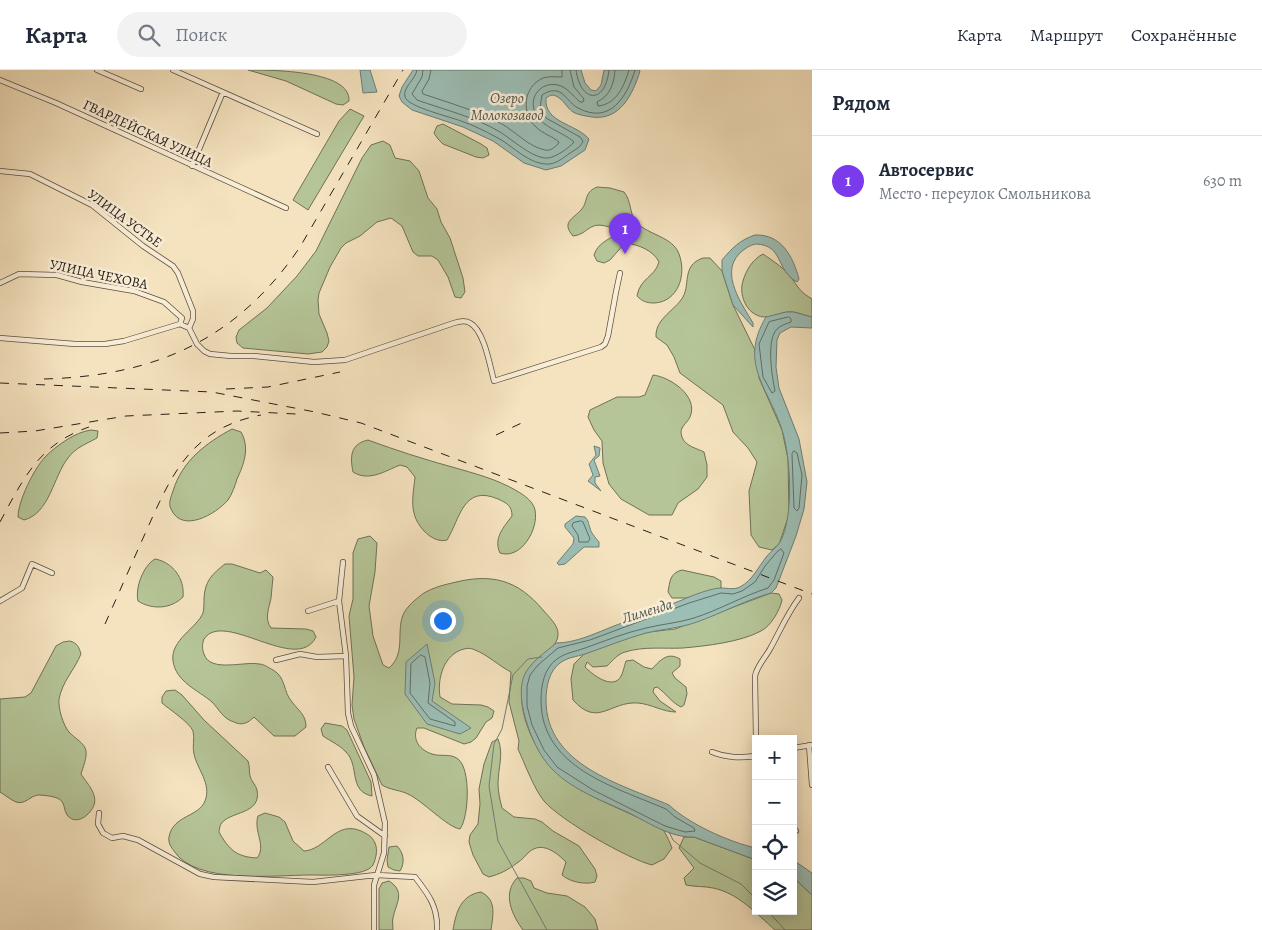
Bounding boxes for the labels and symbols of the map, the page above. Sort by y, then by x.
water label: Озеро Молокозавод [470,88,544,125]
street label: ГВАРДЕЙСКАЯ УЛИЦА [80,95,217,172]
street label: УЛИЦА УСТЬЕ [83,185,166,252]
pin: 1 [609,213,641,254]
street label: УЛИЦА ЧЕХОВА [48,255,151,294]
water label: Лименда [618,594,675,628]
your location [430,608,456,634]

